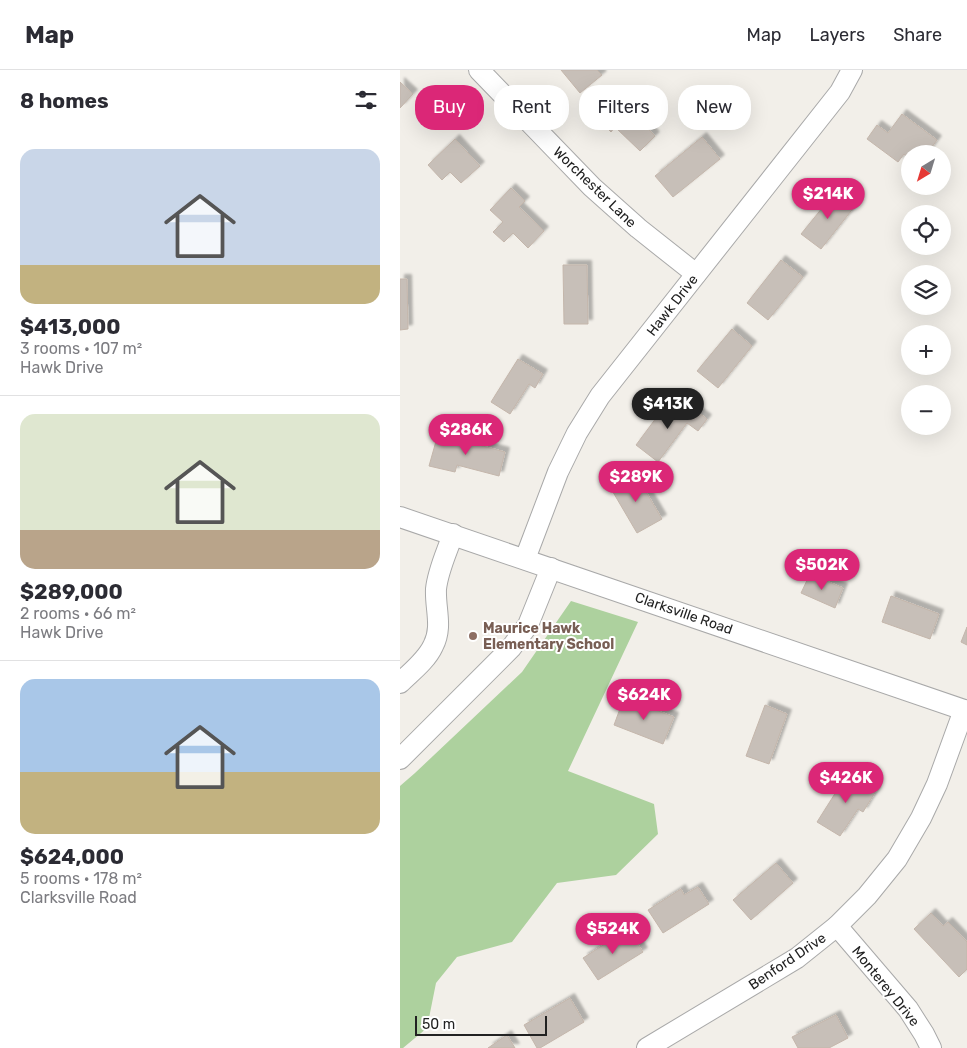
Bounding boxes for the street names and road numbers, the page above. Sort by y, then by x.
street label: Worchester Lane [550,143,640,231]
street label: Hawk Drive [643,271,702,339]
street label: Clarksville Road [633,589,735,638]
street label: Benford Drive [745,929,829,993]
street label: Monterey Drive [848,943,923,1030]

